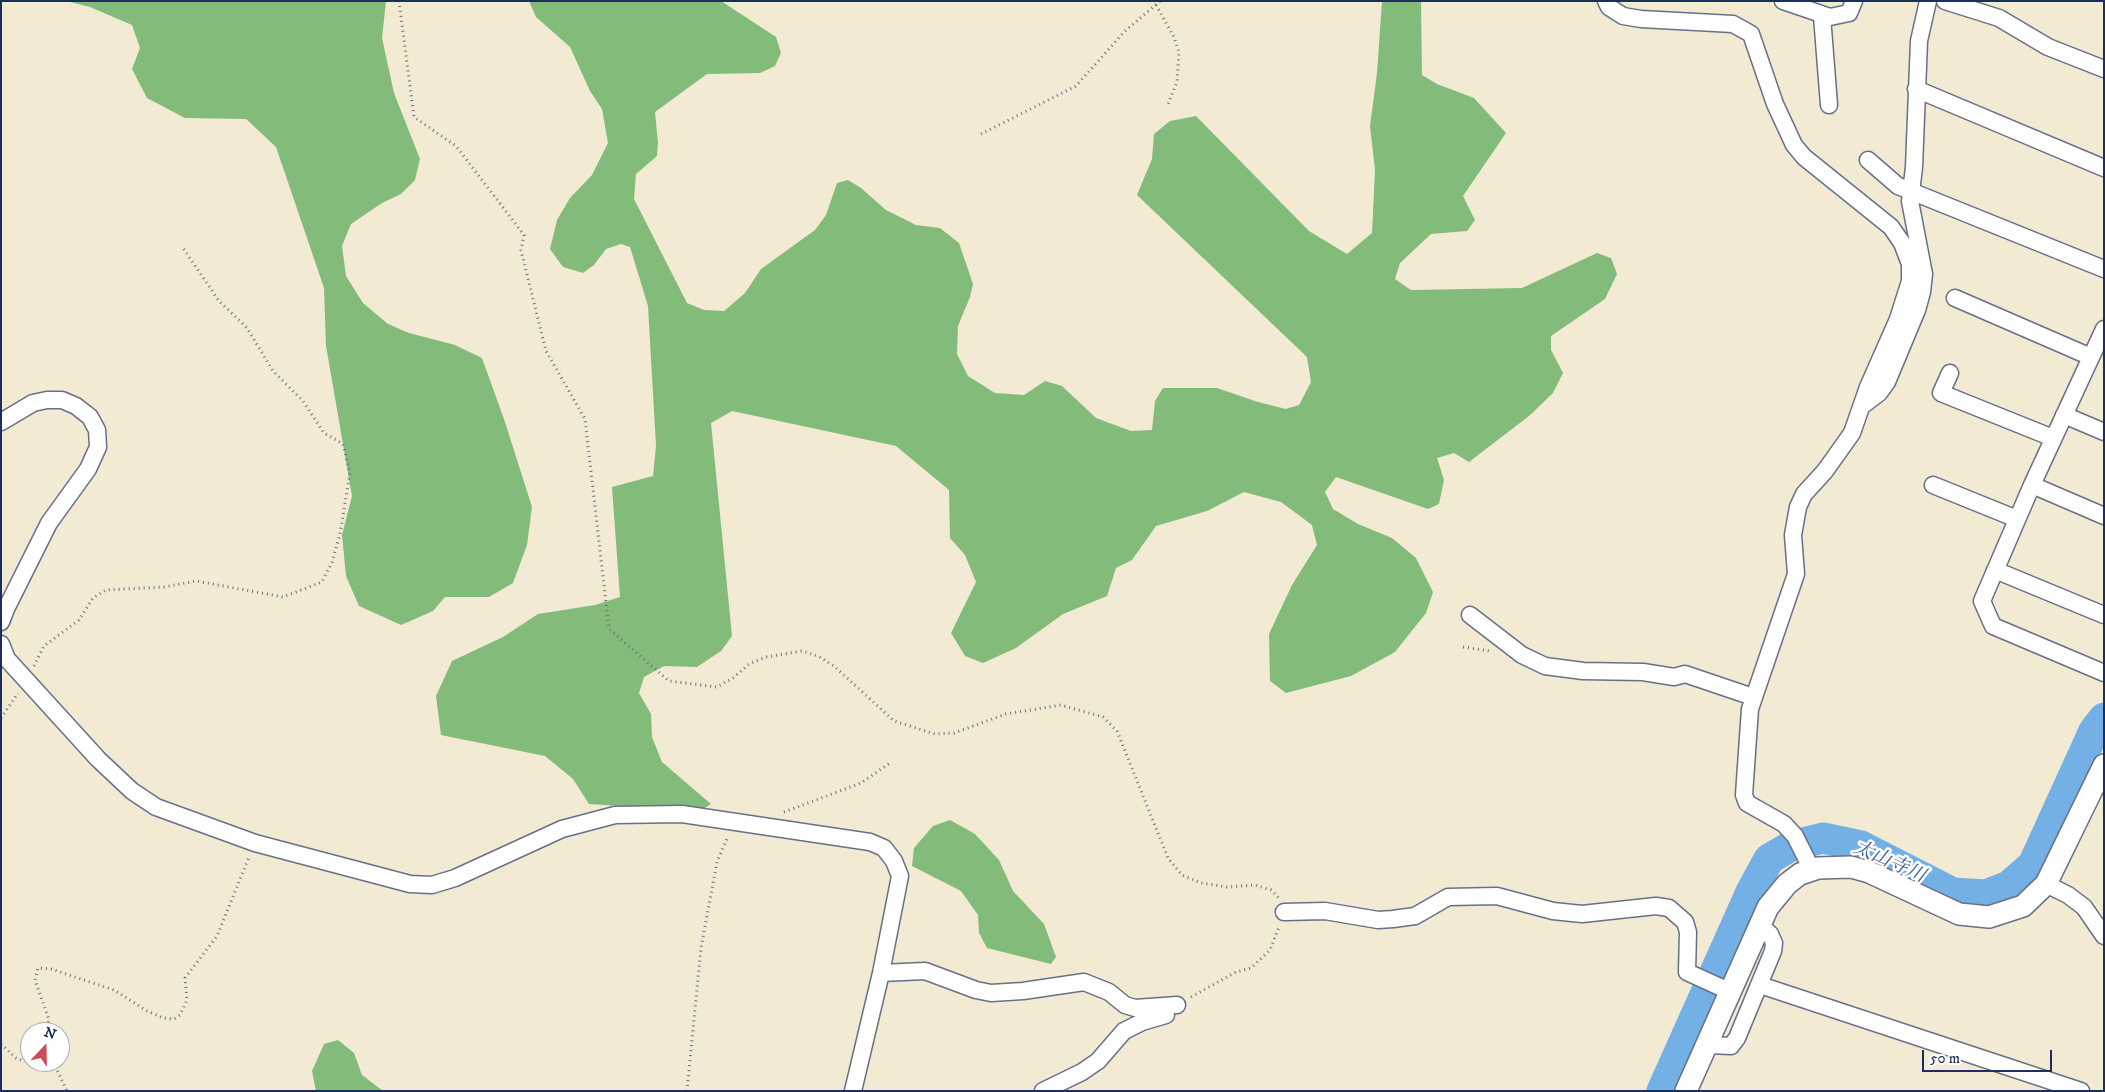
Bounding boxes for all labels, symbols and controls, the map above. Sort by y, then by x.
water label: 太山寺川 [1850,837,1928,889]
north arrow [20,1022,70,1072]
text: N [41,1023,59,1044]
scale bar [1925,1040,2055,1072]
text: 50 m [1930,1049,1960,1068]

